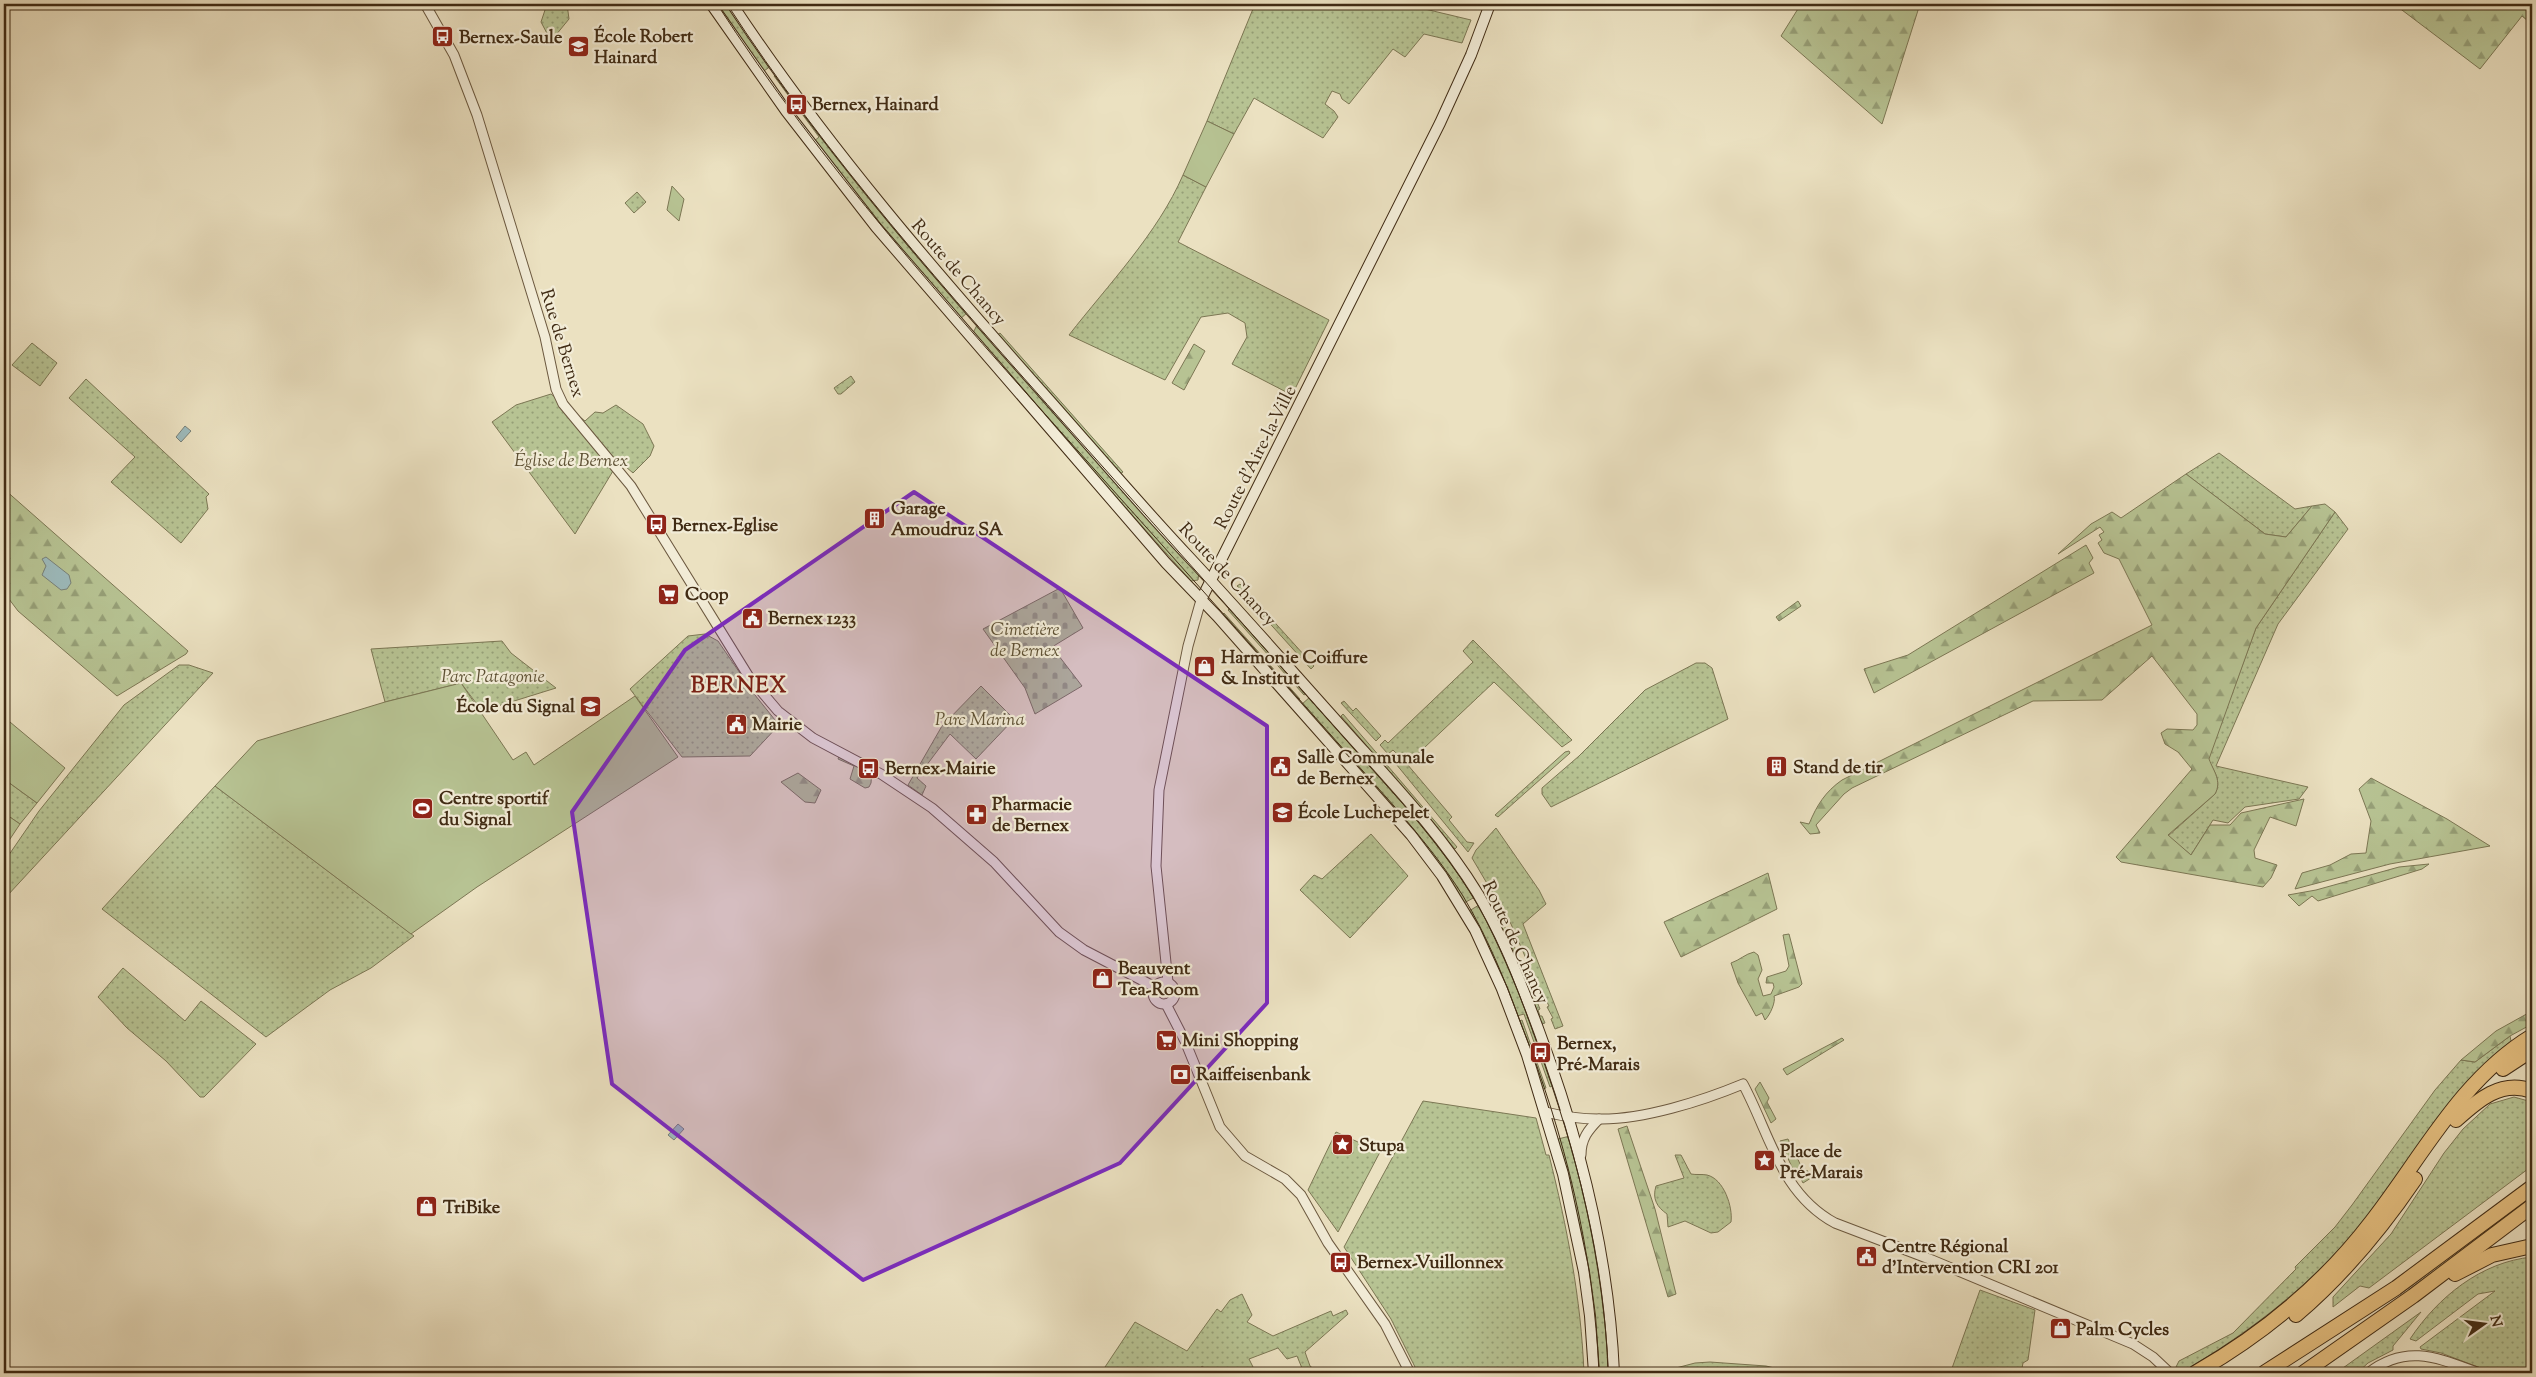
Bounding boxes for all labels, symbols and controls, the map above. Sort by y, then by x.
place label: École Robert Hainard [594,24,694,72]
bus stop icon: Bernex-Saule [431,25,455,49]
place label: Bernex-Saule [459,26,563,52]
school or university icon: École Robert Hainard [566,34,590,58]
bus stop icon: Bernex, Hainard [784,92,808,116]
place label: Bernex, Hainard [812,93,939,119]
street label: Route de Chancy [904,214,1011,332]
street label: Rue de Bernex [532,286,590,401]
street label: Route d'Aire-la-Ville [1209,381,1304,534]
park label: Église de Bernex [514,449,628,475]
place label: Garage Amoudruz SA [891,497,1003,544]
building icon: Garage Amoudruz SA [863,506,887,530]
bus stop icon: Bernex-Eglise [644,513,668,537]
place label: Bernex-Eglise [672,514,779,540]
street label: Route de Chancy [1171,518,1282,633]
supermarket icon: Coop [657,582,681,606]
place label: Coop [685,583,729,609]
public building icon: Bernex 1233 [740,606,764,630]
place label: Bernex 1233 [768,607,856,633]
park label: Cimetière de Bernex [990,618,1060,665]
place label: Harmonie Coiffure & Institut [1221,646,1368,693]
shop icon: Harmonie Coiffure & Institut [1193,655,1217,679]
park label: Parc Patagonie [441,665,545,691]
district label: BERNEX [691,671,787,703]
place label: École du Signal [456,694,576,721]
school or university icon: École du Signal [579,694,603,718]
park label: Parc Marina [935,708,1025,734]
public building icon: Mairie [724,712,748,736]
place label: Mairie [752,713,803,739]
place label: Salle Communale de Bernex [1297,746,1435,793]
public building icon: Salle Communale de Bernex [1269,755,1293,779]
building icon: Stand de tir [1765,755,1789,779]
bus stop icon: Bernex-Mairie [857,756,881,780]
place label: Stand de tir [1793,756,1883,782]
place label: Bernex-Mairie [885,757,996,783]
place label: Centre sportif du Signal [439,787,550,834]
place label: Pharmacie de Bernex [992,793,1073,840]
sports icon: Centre sportif du Signal [411,796,435,820]
school or university icon: École Luchepelet [1270,800,1294,824]
place label: École Luchepelet [1298,800,1430,827]
pharmacy icon: Pharmacie de Bernex [964,802,988,826]
street label: Route de Chancy [1474,877,1554,1009]
place label: Beauvent Tea-Room [1118,957,1199,1004]
shop icon: Beauvent Tea-Room [1090,966,1114,990]
supermarket icon: Mini Shopping [1154,1028,1178,1052]
place label: Mini Shopping [1182,1029,1298,1055]
place label: Bernex, Pré-Marais [1557,1032,1640,1079]
bus stop icon: Bernex, Pré-Marais [1529,1041,1553,1065]
bank icon: Raiffeisenbank [1168,1062,1192,1086]
place label: Raiffeisenbank [1196,1063,1311,1089]
place icon: Stupa [1331,1133,1355,1157]
place label: Stupa [1359,1134,1405,1160]
place label: Place de Pré-Marais [1780,1140,1863,1187]
place icon: Place de Pré-Marais [1752,1149,1776,1173]
shop icon: TriBike [415,1195,439,1219]
place label: TriBike [443,1196,501,1222]
place label: Centre Régional d'Intervention CRI 201 [1882,1235,2060,1282]
public building icon: Centre Régional d'Intervention CRI 201 [1854,1244,1878,1268]
bus stop icon: Bernex-Vuillonnex [1329,1250,1353,1274]
place label: Bernex-Vuillonnex [1357,1251,1504,1277]
north arrow [2458,1300,2508,1350]
text: N [2484,1313,2506,1329]
shop icon: Palm Cycles [2048,1317,2072,1341]
place label: Palm Cycles [2076,1318,2169,1344]

